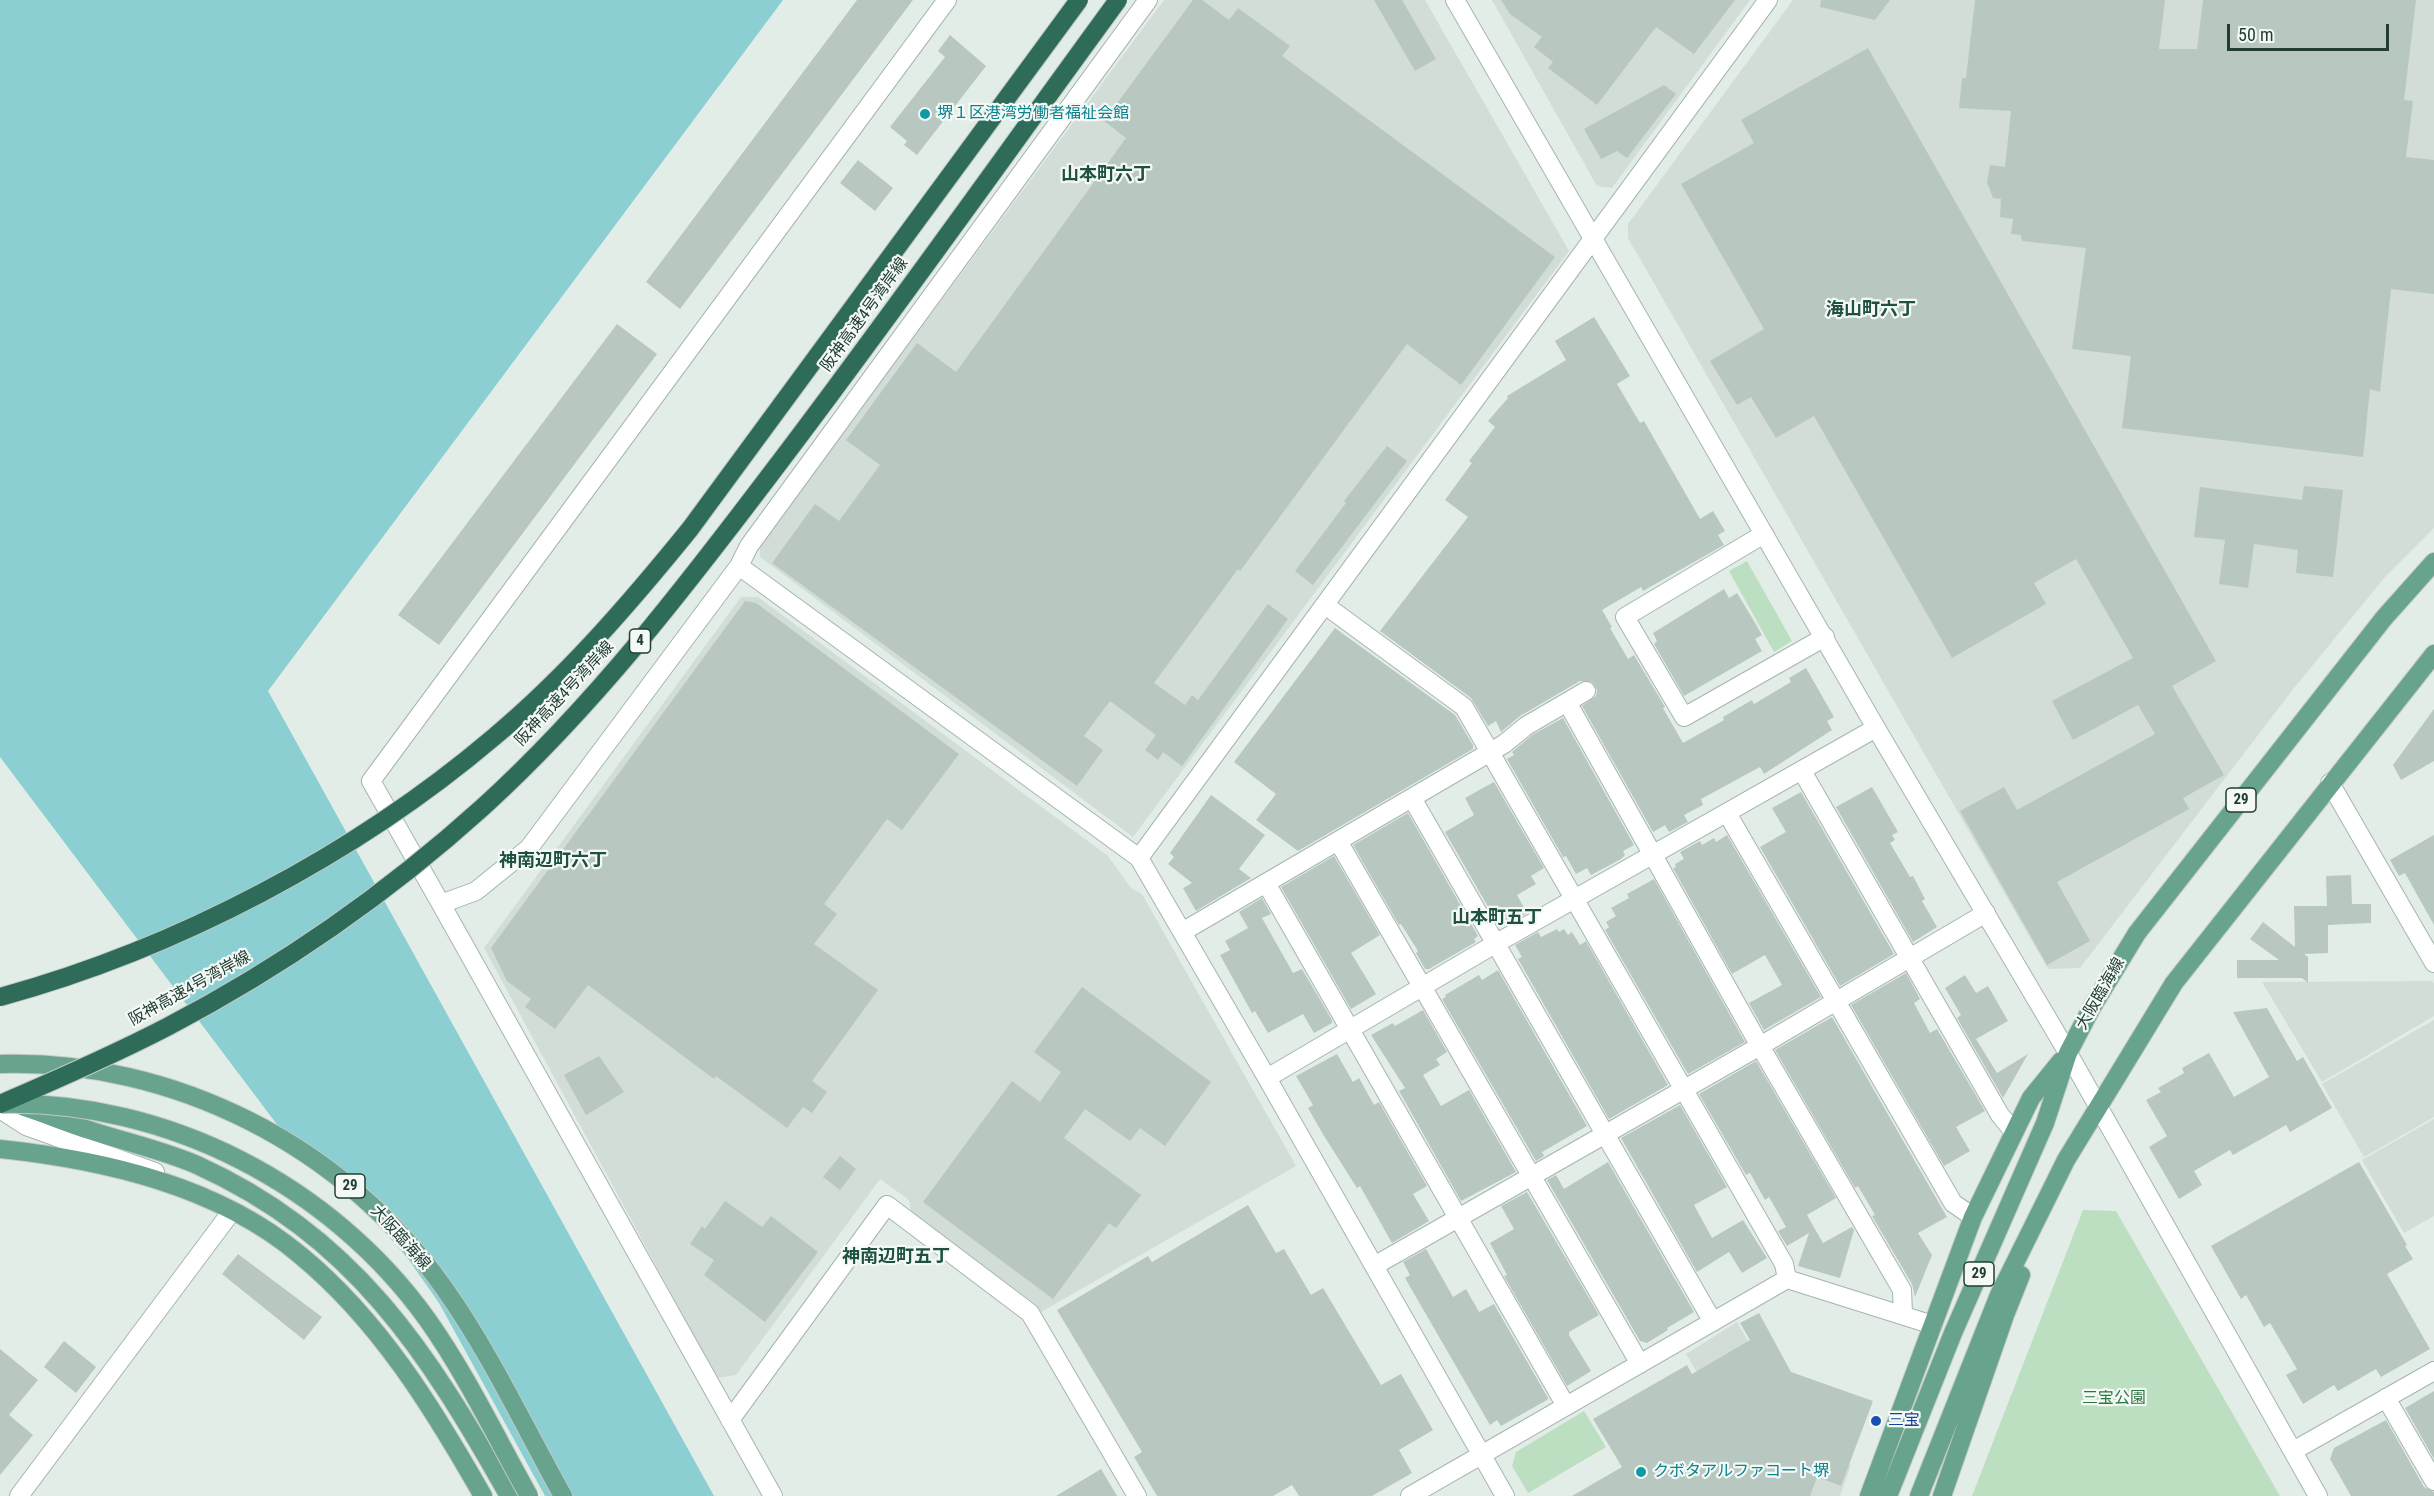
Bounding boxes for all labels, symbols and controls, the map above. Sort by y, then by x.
scale bar [2230,12,2392,50]
text: 50 m [2238,24,2273,45]
place label: 堺１区港湾労働者福祉会館 [937,104,1129,124]
marker: 堺１区港湾労働者福祉会館 [918,107,932,121]
district label: 山本町六丁 [1061,164,1151,186]
street label: 阪神高速4号湾岸線 [817,254,913,376]
district label: 海山町六丁 [1826,299,1916,321]
road number: 4 [630,629,650,653]
street label: 阪神高速4号湾岸線 [512,638,618,750]
road number: 29 [2226,788,2256,812]
district label: 神南辺町六丁 [499,850,607,872]
district label: 山本町五丁 [1452,907,1542,929]
street label: 阪神高速4号湾岸線 [126,948,254,1030]
street label: 大阪臨海線 [2073,955,2129,1033]
road number: 29 [335,1174,365,1198]
street label: 大阪臨海線 [366,1202,434,1274]
district label: 神南辺町五丁 [842,1246,950,1268]
road number: 29 [1964,1262,1994,1286]
park label: 三宝公園 [2082,1389,2146,1409]
place label: 三宝 [1888,1411,1920,1431]
marker: 三宝 [1869,1414,1883,1428]
place label: クボタアルファコート堺 [1653,1462,1829,1482]
marker: クボタアルファコート堺 [1634,1465,1648,1479]

